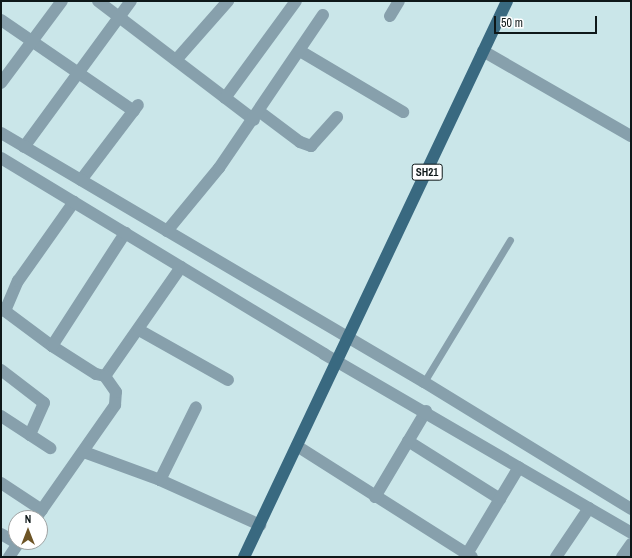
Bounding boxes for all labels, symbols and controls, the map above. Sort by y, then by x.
scale bar [496,8,599,34]
text: 50 m [501,15,523,31]
road number: SH21 [411,163,443,181]
north arrow [8,510,48,550]
text: N [25,512,31,526]

